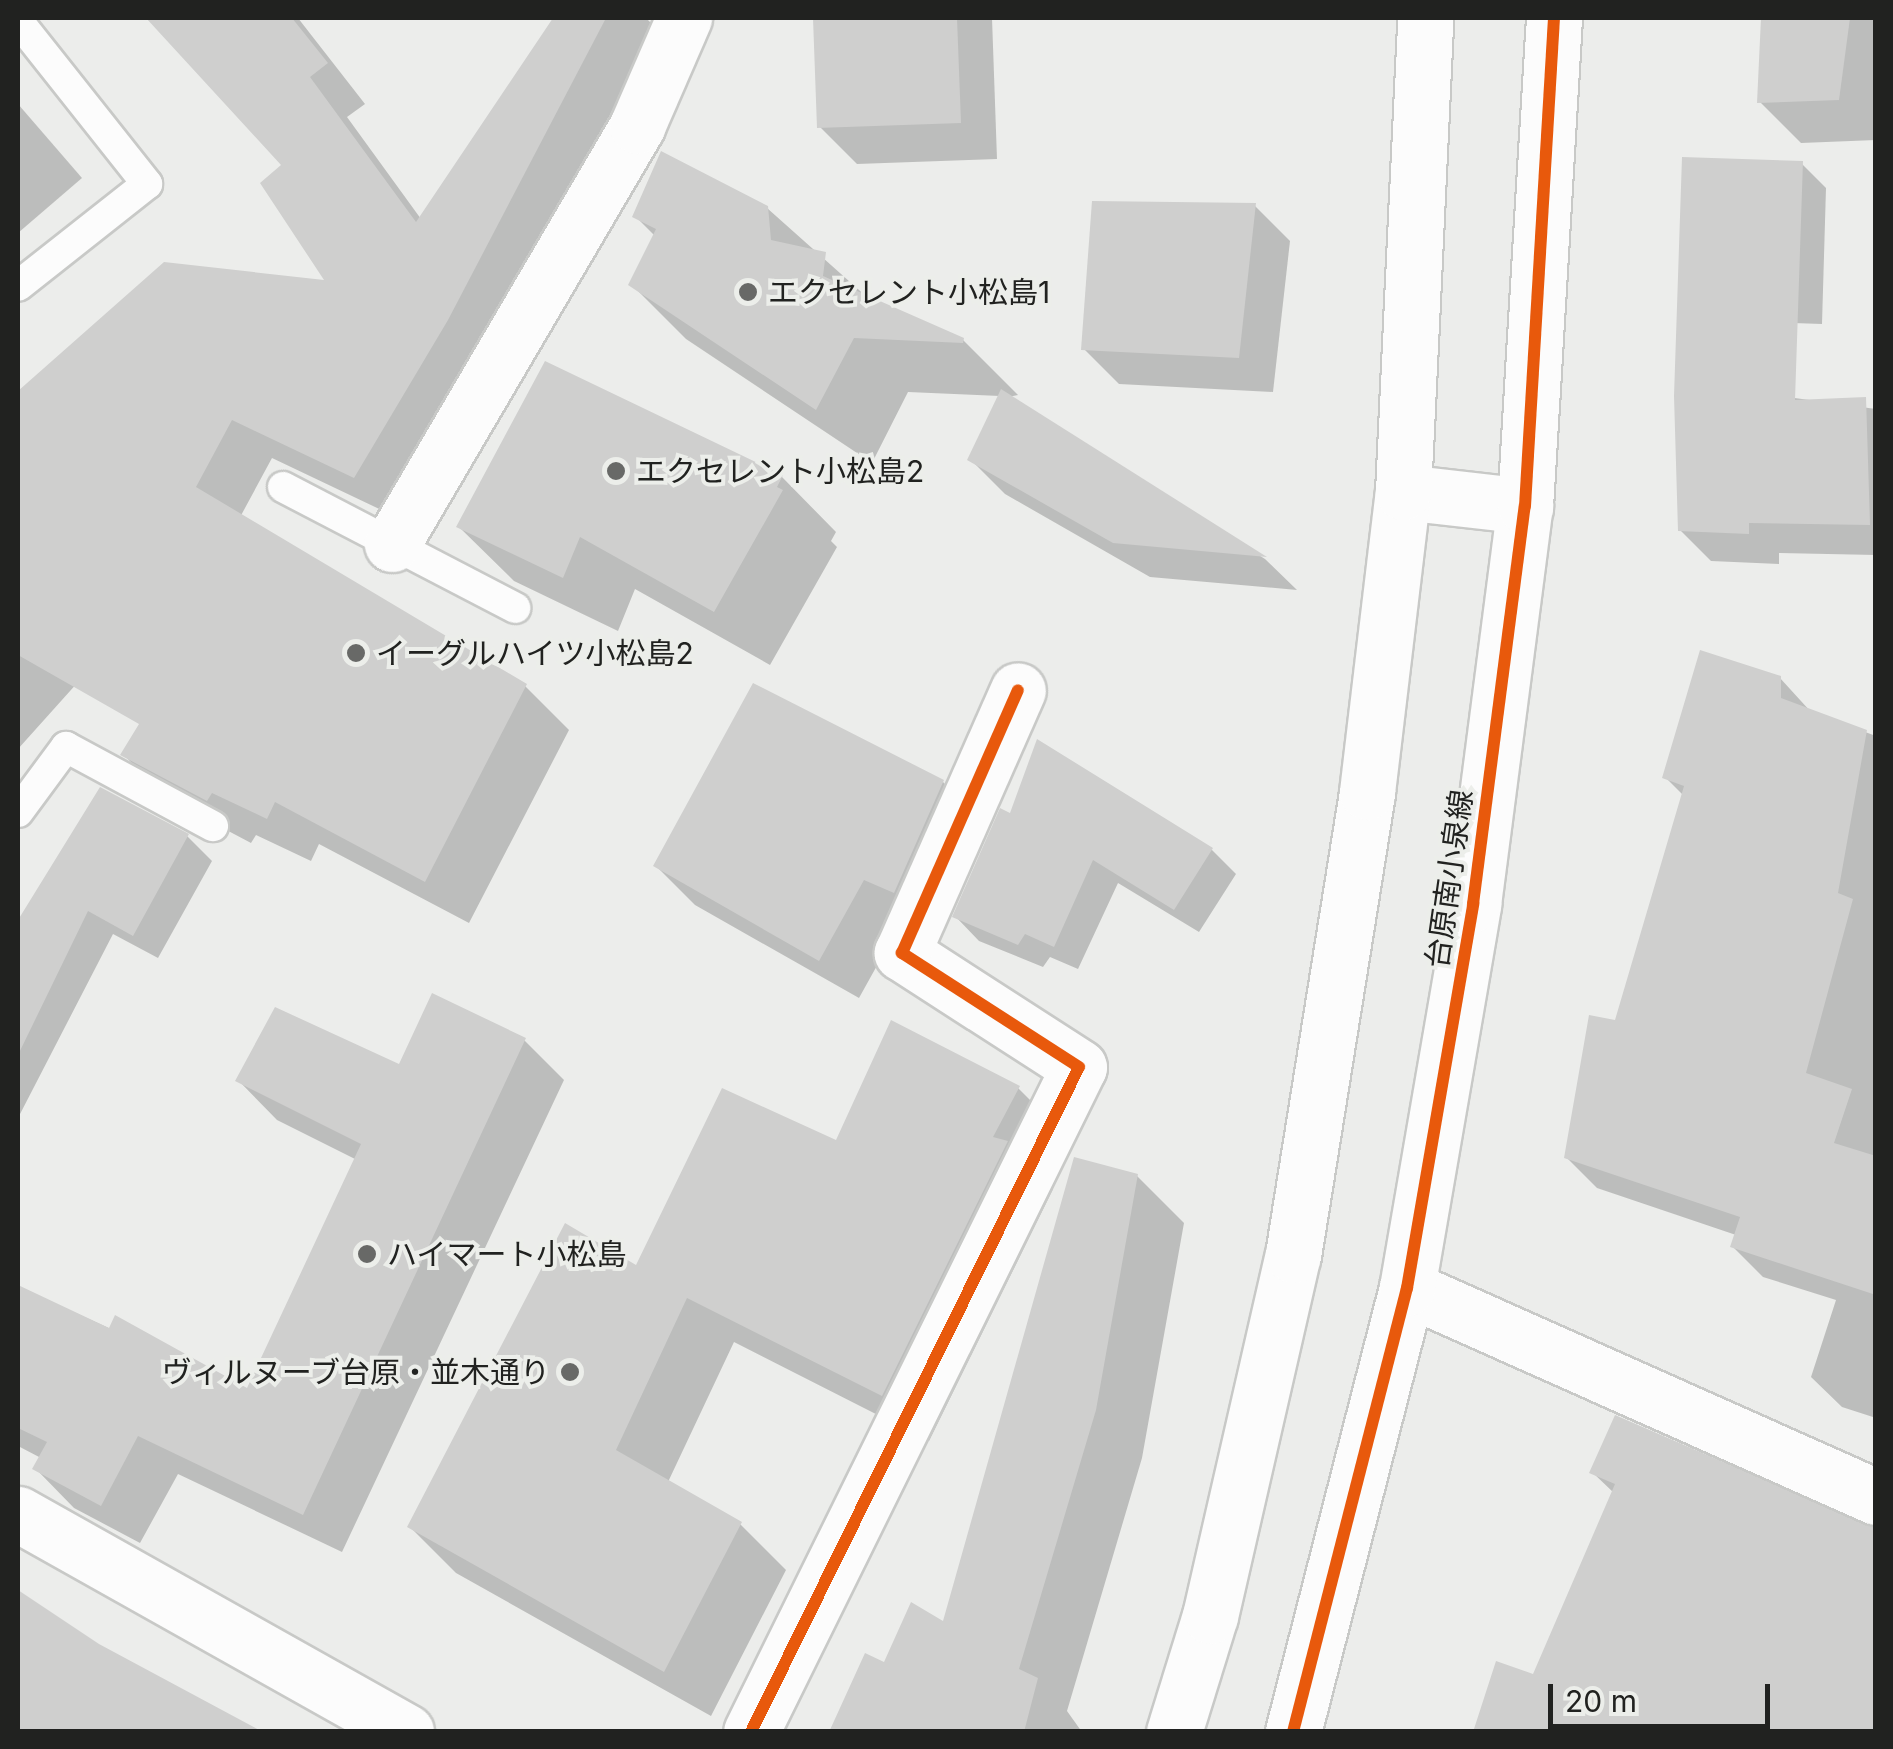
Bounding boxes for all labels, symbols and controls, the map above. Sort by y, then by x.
place label: エクセレント小松島1 [768,274,1050,310]
marker: エクセレント小松島1 [737,281,759,303]
place label: エクセレント小松島2 [636,453,924,489]
marker: エクセレント小松島2 [605,460,627,482]
place label: イーグルハイツ小松島2 [376,635,694,671]
marker: イーグルハイツ小松島2 [345,642,367,664]
street label: 台原南小泉線 [1419,787,1479,971]
place label: ハイマート小松島 [387,1236,627,1272]
marker: ハイマート小松島 [356,1243,378,1265]
place label: ヴィルヌーブ台原・並木通り [160,1354,550,1390]
marker: ヴィルヌーブ台原・並木通り [559,1361,581,1383]
scale bar [1553,1664,1776,1726]
text: 20 m [1565,1683,1637,1719]

